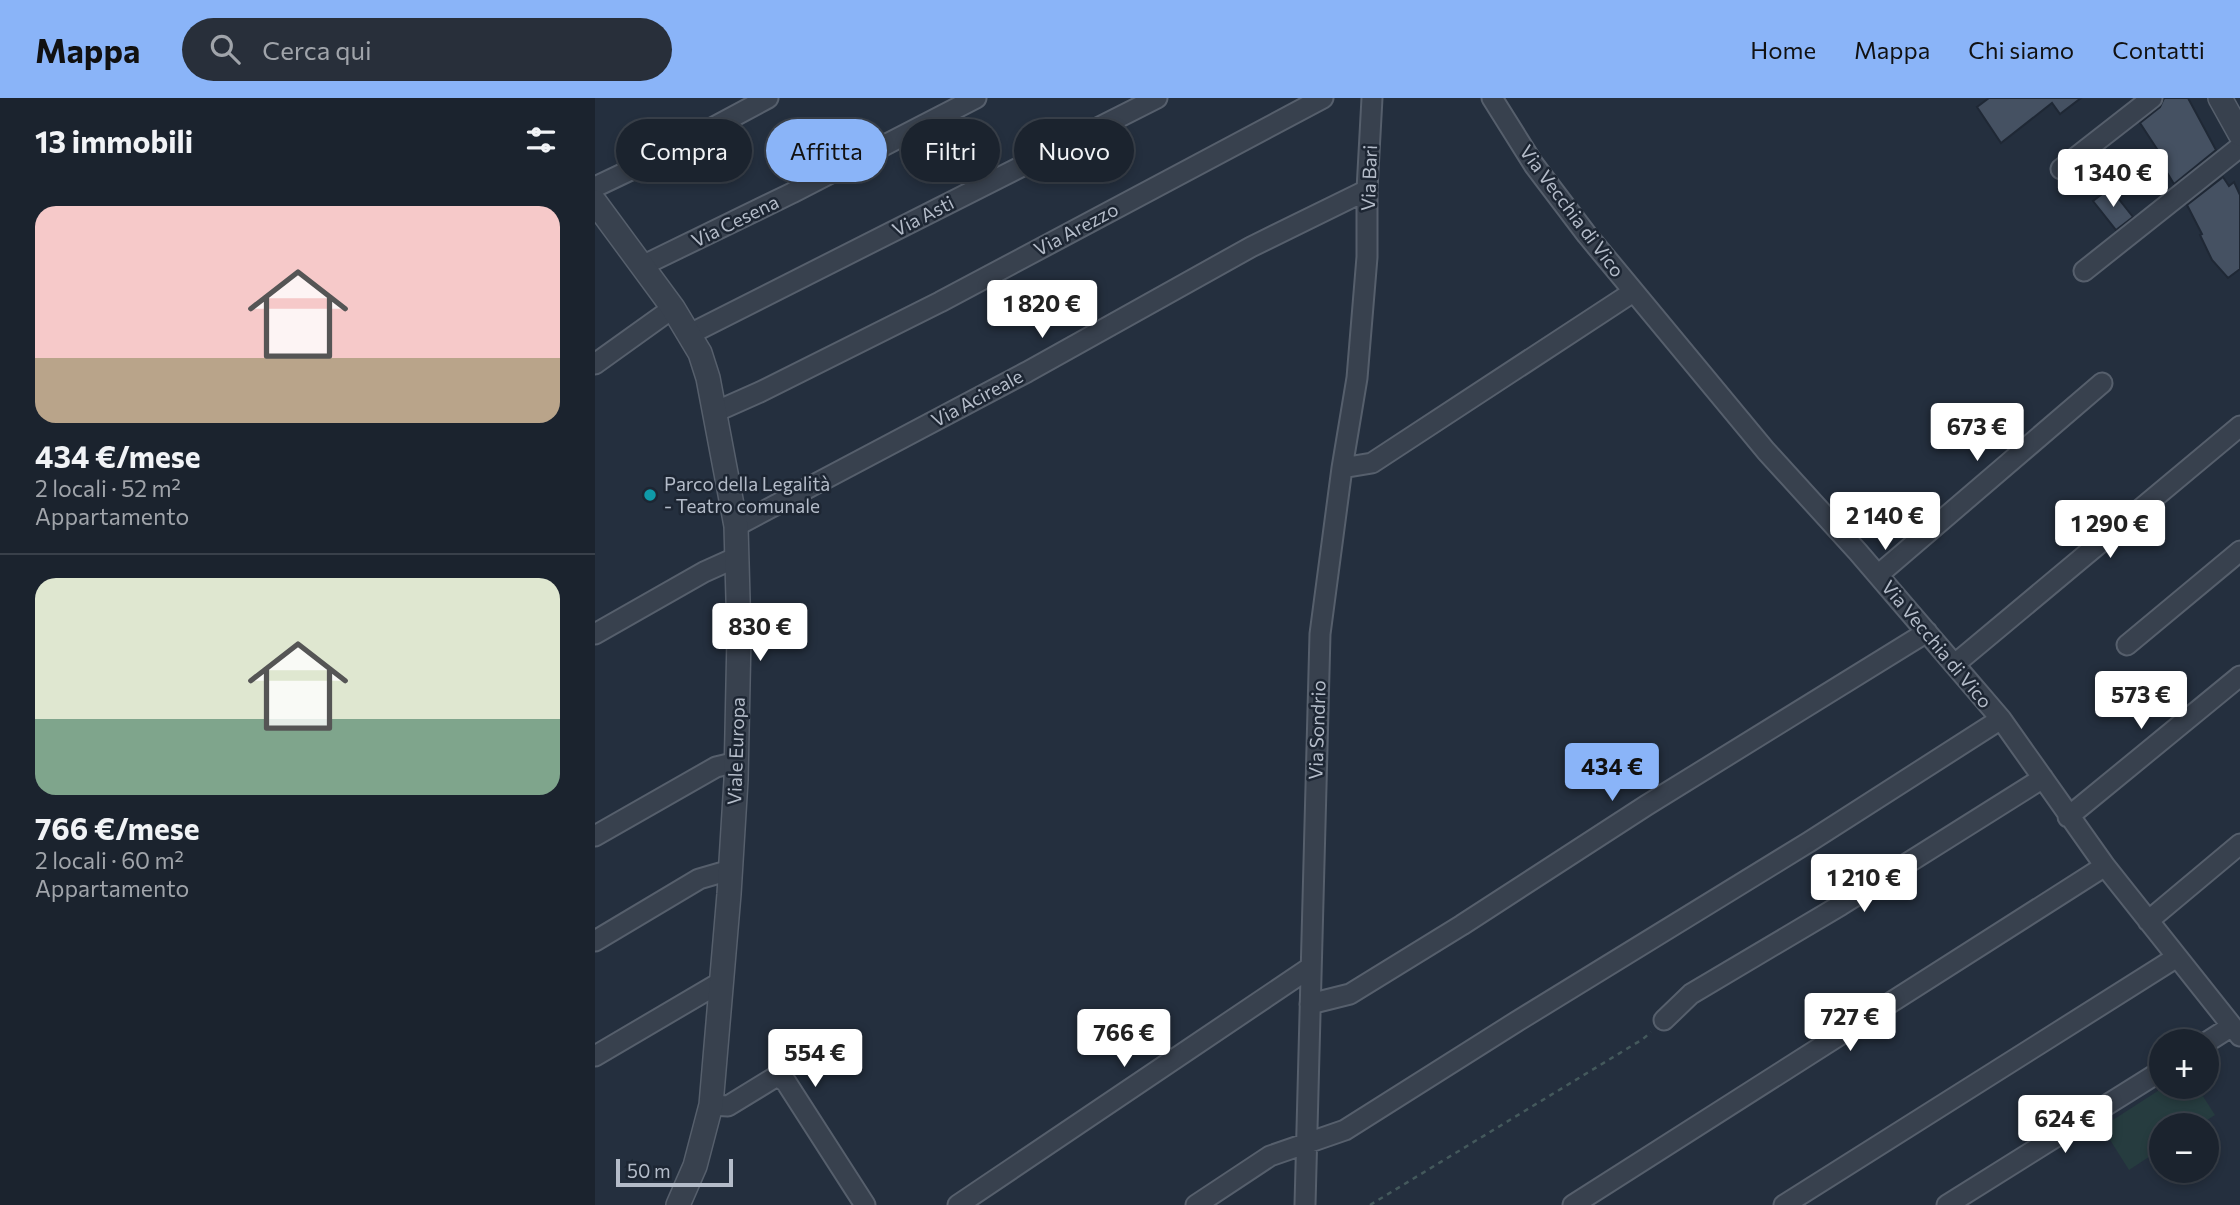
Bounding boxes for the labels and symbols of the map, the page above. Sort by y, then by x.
street label: Via Vecchia di Vico [1515,140,1630,281]
street label: Via Bari [1356,145,1381,211]
pin: 1 340 € [2048,150,2178,209]
street label: Via Cesena [687,190,782,251]
street label: Via Asti [888,190,957,241]
street label: Via Arezzo [1030,197,1122,260]
pin: 1 820 € [977,280,1107,340]
street label: Via Acireale [927,364,1027,431]
pin: 673 € [1928,404,2026,463]
place label: Parco della Legalità - Teatro comunale [664,472,830,517]
marker: Parco della Legalità - Teatro comunale [642,487,658,503]
pin: 2 140 € [1820,492,1950,552]
pin: 1 290 € [2045,500,2175,560]
street label: Via Vecchia di Vico [1877,575,1997,712]
pin: 830 € [711,603,809,663]
pin: 573 € [2092,672,2190,731]
street label: Via Sondrio [1303,680,1330,780]
street label: Viale Europa [722,697,749,805]
pin: 434 € [1563,744,1661,803]
pin: 1 210 € [1799,854,1929,914]
pin: 727 € [1801,993,1899,1053]
pin: 766 € [1075,1010,1173,1069]
pin: 554 € [766,1030,864,1089]
pin: 624 € [2016,1096,2114,1155]
scale bar [616,1156,733,1188]

